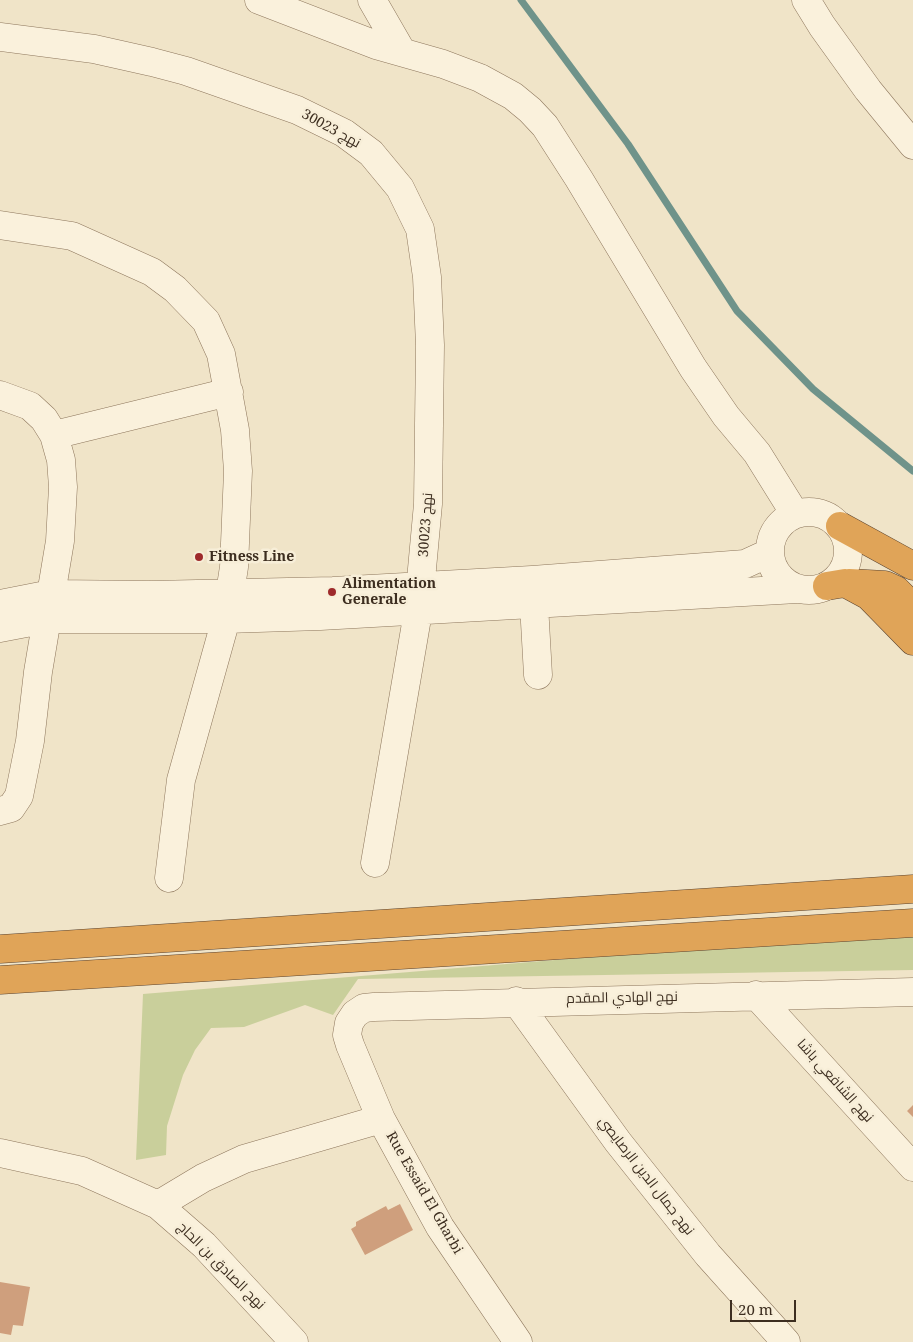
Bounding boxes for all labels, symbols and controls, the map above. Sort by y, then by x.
street label: نهج 30023 [299,106,363,152]
street label: نهج 30023 [415,492,437,558]
place label: Fitness Line [209,549,294,565]
marker: Fitness Line [193,551,205,563]
place label: Alimentation Generale [342,576,436,608]
marker: Alimentation Generale [326,586,338,598]
street label: نهج الهادي المقدم [566,989,678,1007]
street label: نهج الشافعي باشا [793,1036,877,1126]
street label: نهج جمال الدين الرصايصي [594,1113,698,1239]
street label: Rue Essaid El Gharbi [382,1129,466,1257]
street label: نهج الصادق بن الحاج [174,1219,268,1313]
scale bar [733,1290,799,1322]
text: 20 m [738,1299,773,1319]

